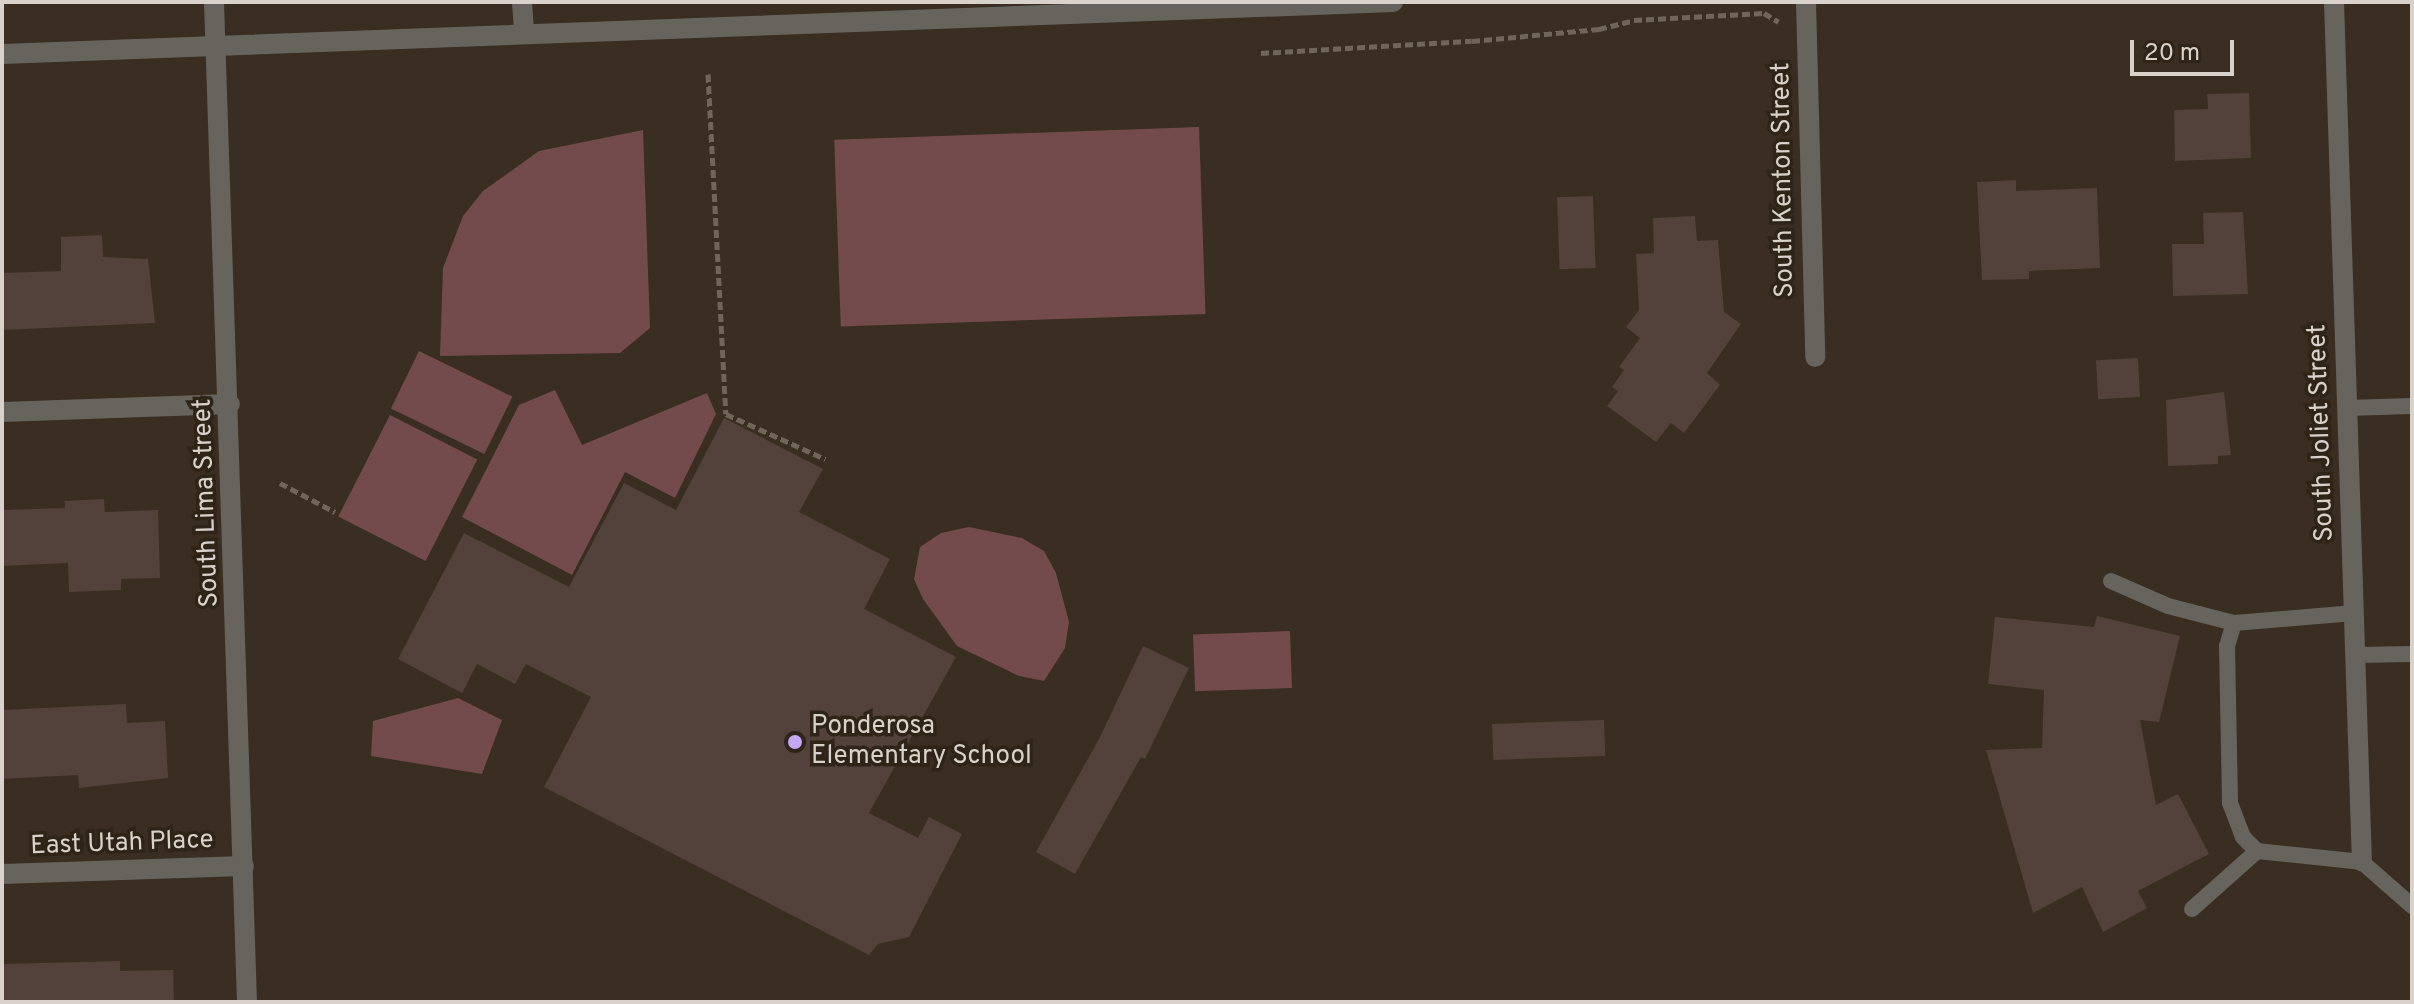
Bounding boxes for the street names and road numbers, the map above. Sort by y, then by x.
street label: South Kenton Street [1766,62,1802,298]
street label: South Joliet Street [2303,324,2341,542]
street label: South Lima Street [188,398,226,608]
street label: East Utah Place [30,825,214,863]

